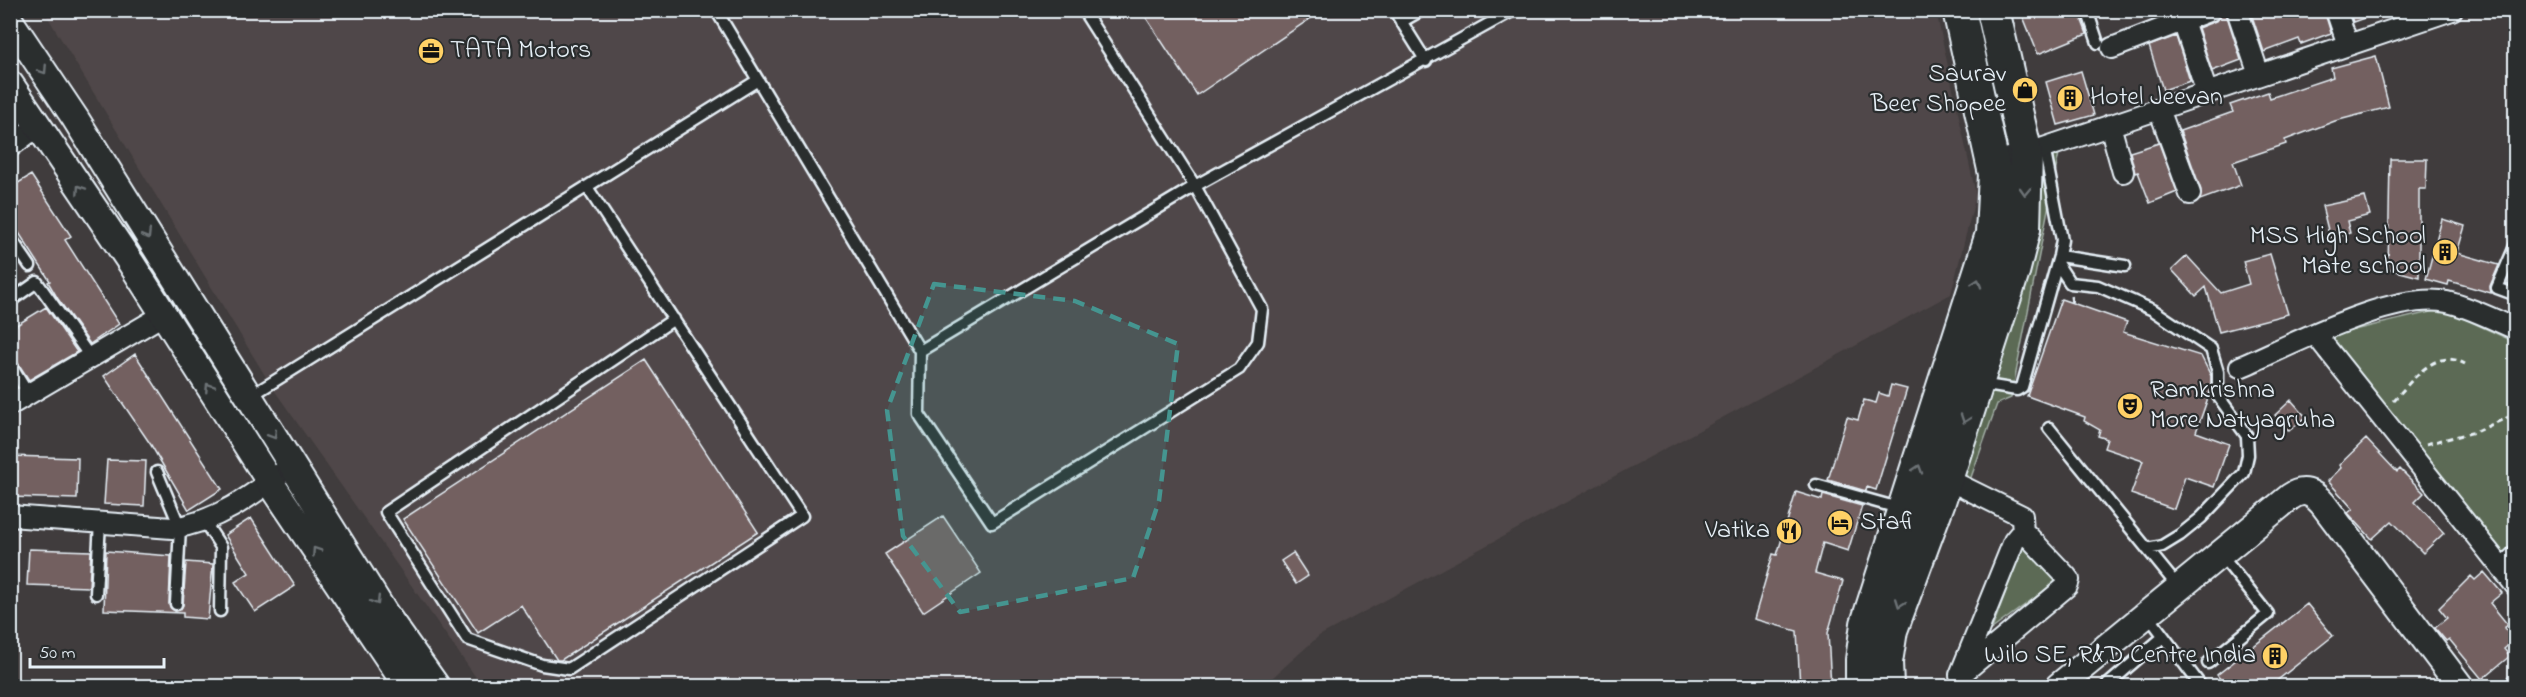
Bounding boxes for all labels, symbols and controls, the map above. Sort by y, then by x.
place label: TATA Motors [450,32,591,70]
office icon: TATA Motors [416,36,446,66]
place label: Saurav Beer Shopee [1870,56,2007,124]
one-way arrow [36,63,47,74]
shop icon: Saurav Beer Shopee [2010,75,2040,105]
place label: Hotel Jeevan [2090,79,2223,117]
building icon: Hotel Jeevan [2055,83,2085,113]
one-way arrow [76,184,87,195]
one-way arrow [2019,187,2031,196]
place label: MSS High School Mate school [2250,218,2426,286]
one-way arrow [139,229,151,239]
building icon: MSS High School Mate school [2430,237,2460,267]
one-way arrow [1970,278,1982,289]
place label: Ramkrishna More Natyagruha [2150,372,2335,440]
one-way arrow [206,383,217,394]
theatre icon: Ramkrishna More Natyagruha [2115,391,2145,421]
one-way arrow [1960,413,1972,424]
one-way arrow [266,428,277,439]
one-way arrow [1911,464,1923,474]
place label: Stafi [1860,504,1916,542]
hotel icon: Stafi [1825,508,1855,538]
place label: Vatika [1704,512,1770,550]
restaurant icon: Vatika [1774,516,1804,546]
one-way arrow [312,547,323,558]
one-way arrow [369,595,381,605]
one-way arrow [1894,597,1907,608]
scale bar [30,631,164,669]
place label: Wilo SE, R&D Centre India [1984,637,2256,675]
text: 50 m [39,641,76,667]
building icon: Wilo SE, R&D Centre India [2260,641,2290,671]

